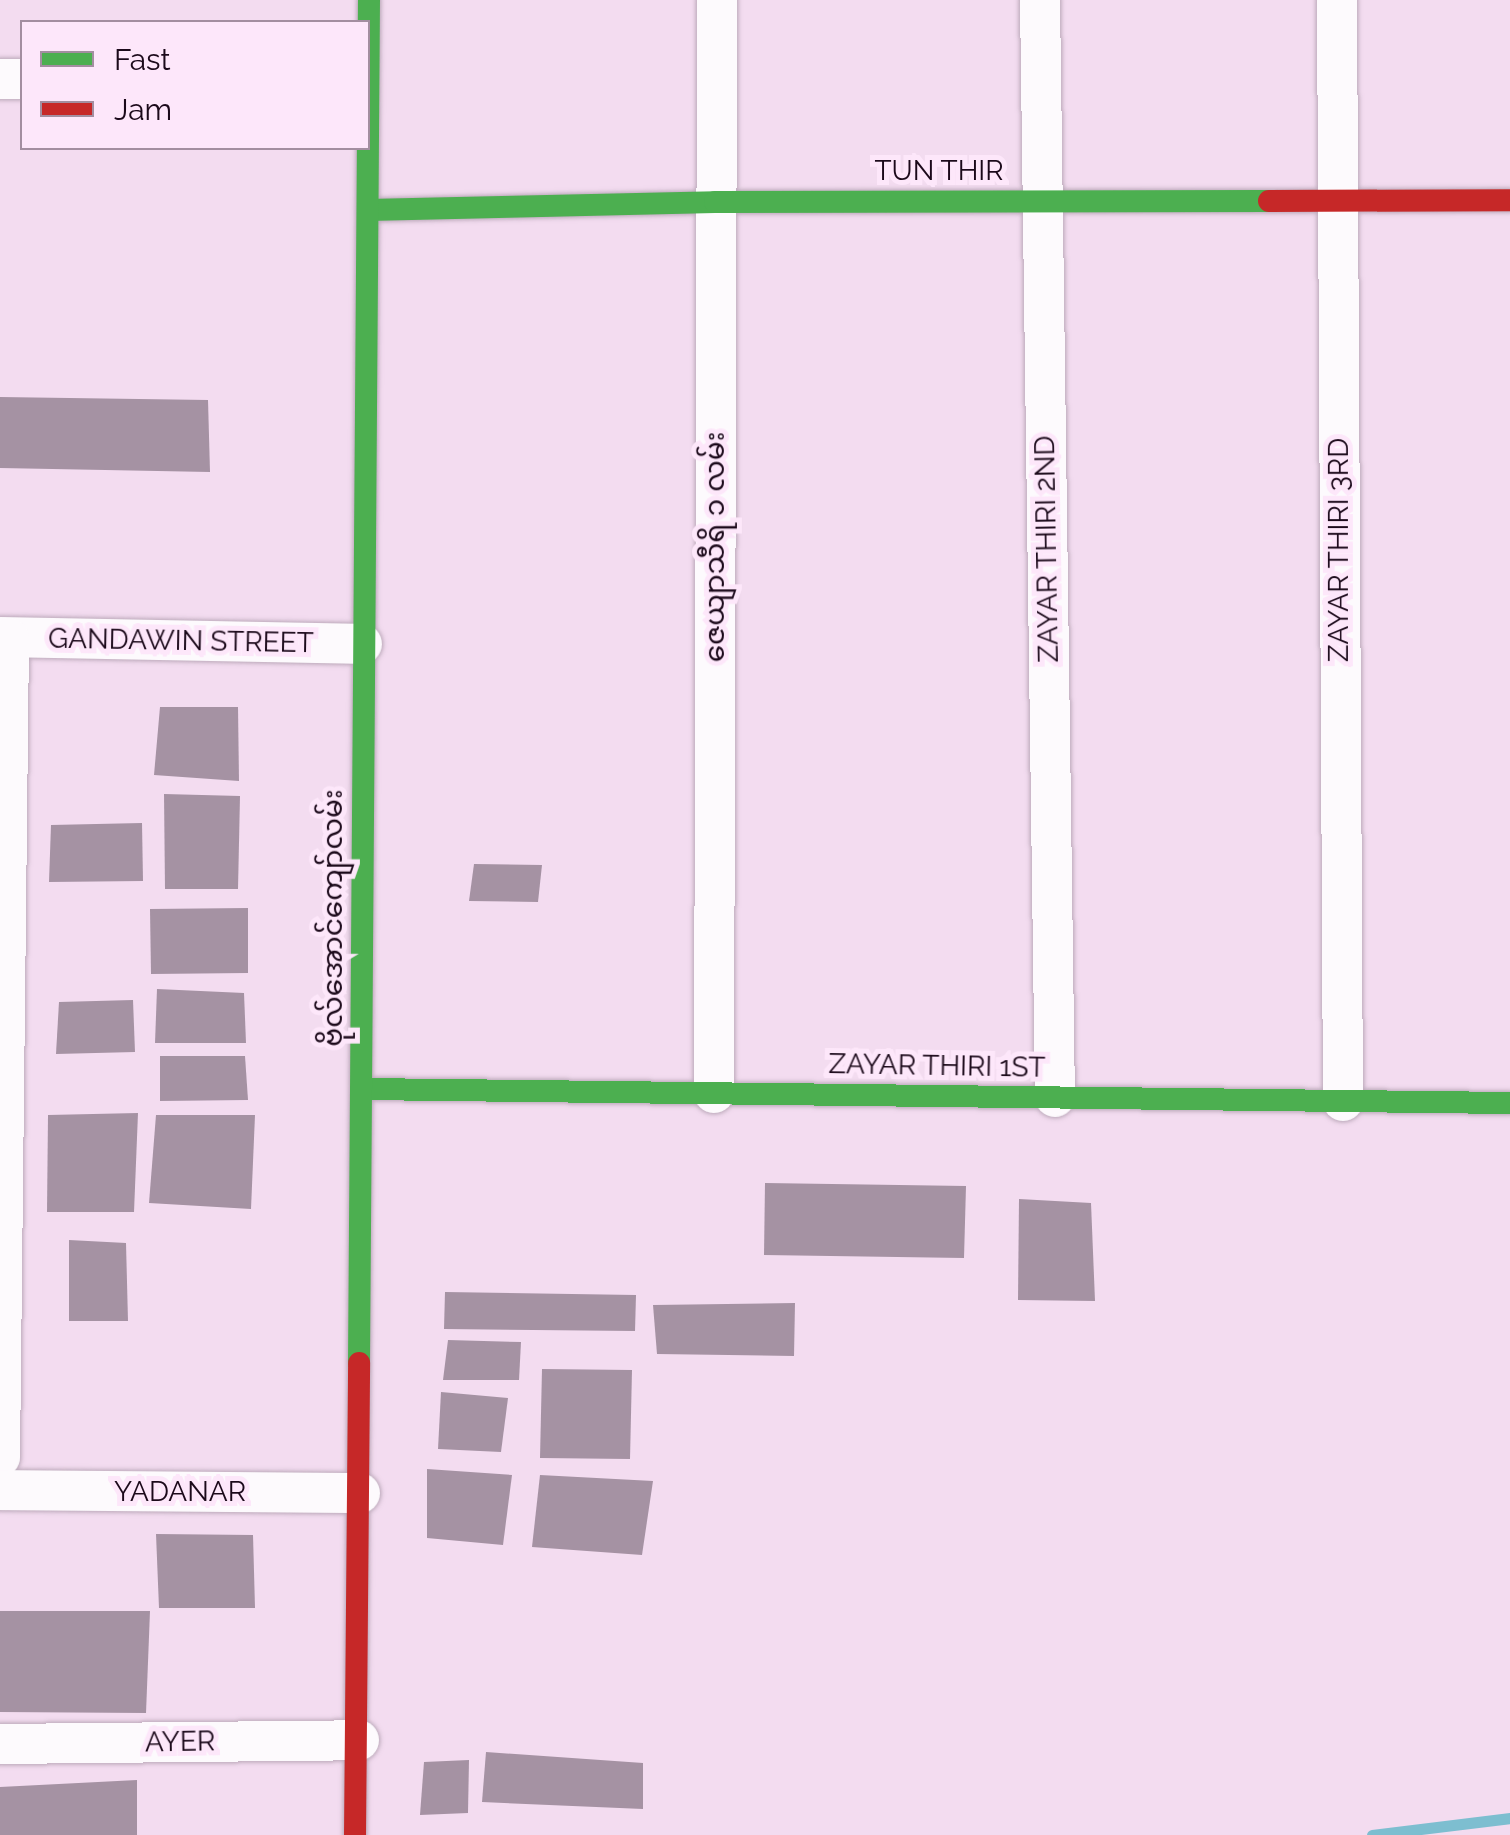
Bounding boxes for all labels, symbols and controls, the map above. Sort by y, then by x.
legend [20,20,370,150]
text: Fast [114,42,171,77]
text: Jam [114,92,172,127]
street label: TUN THIR [874,154,1004,188]
street label: ဇေယျာသီရိ ၁ လမ်း [698,432,732,662]
street label: ZAYAR THIRI 2ND [1028,435,1066,663]
street label: ZAYAR THIRI 3RD [1322,438,1356,662]
street label: GANDAWIN STREET [48,622,314,660]
street label: ဗိုလ်အောင်ကျော်လမ်း [316,789,350,1047]
street label: ZAYAR THIRI 1ST [828,1047,1046,1085]
street label: YADANAR [114,1475,246,1509]
street label: AYER [145,1725,215,1759]

